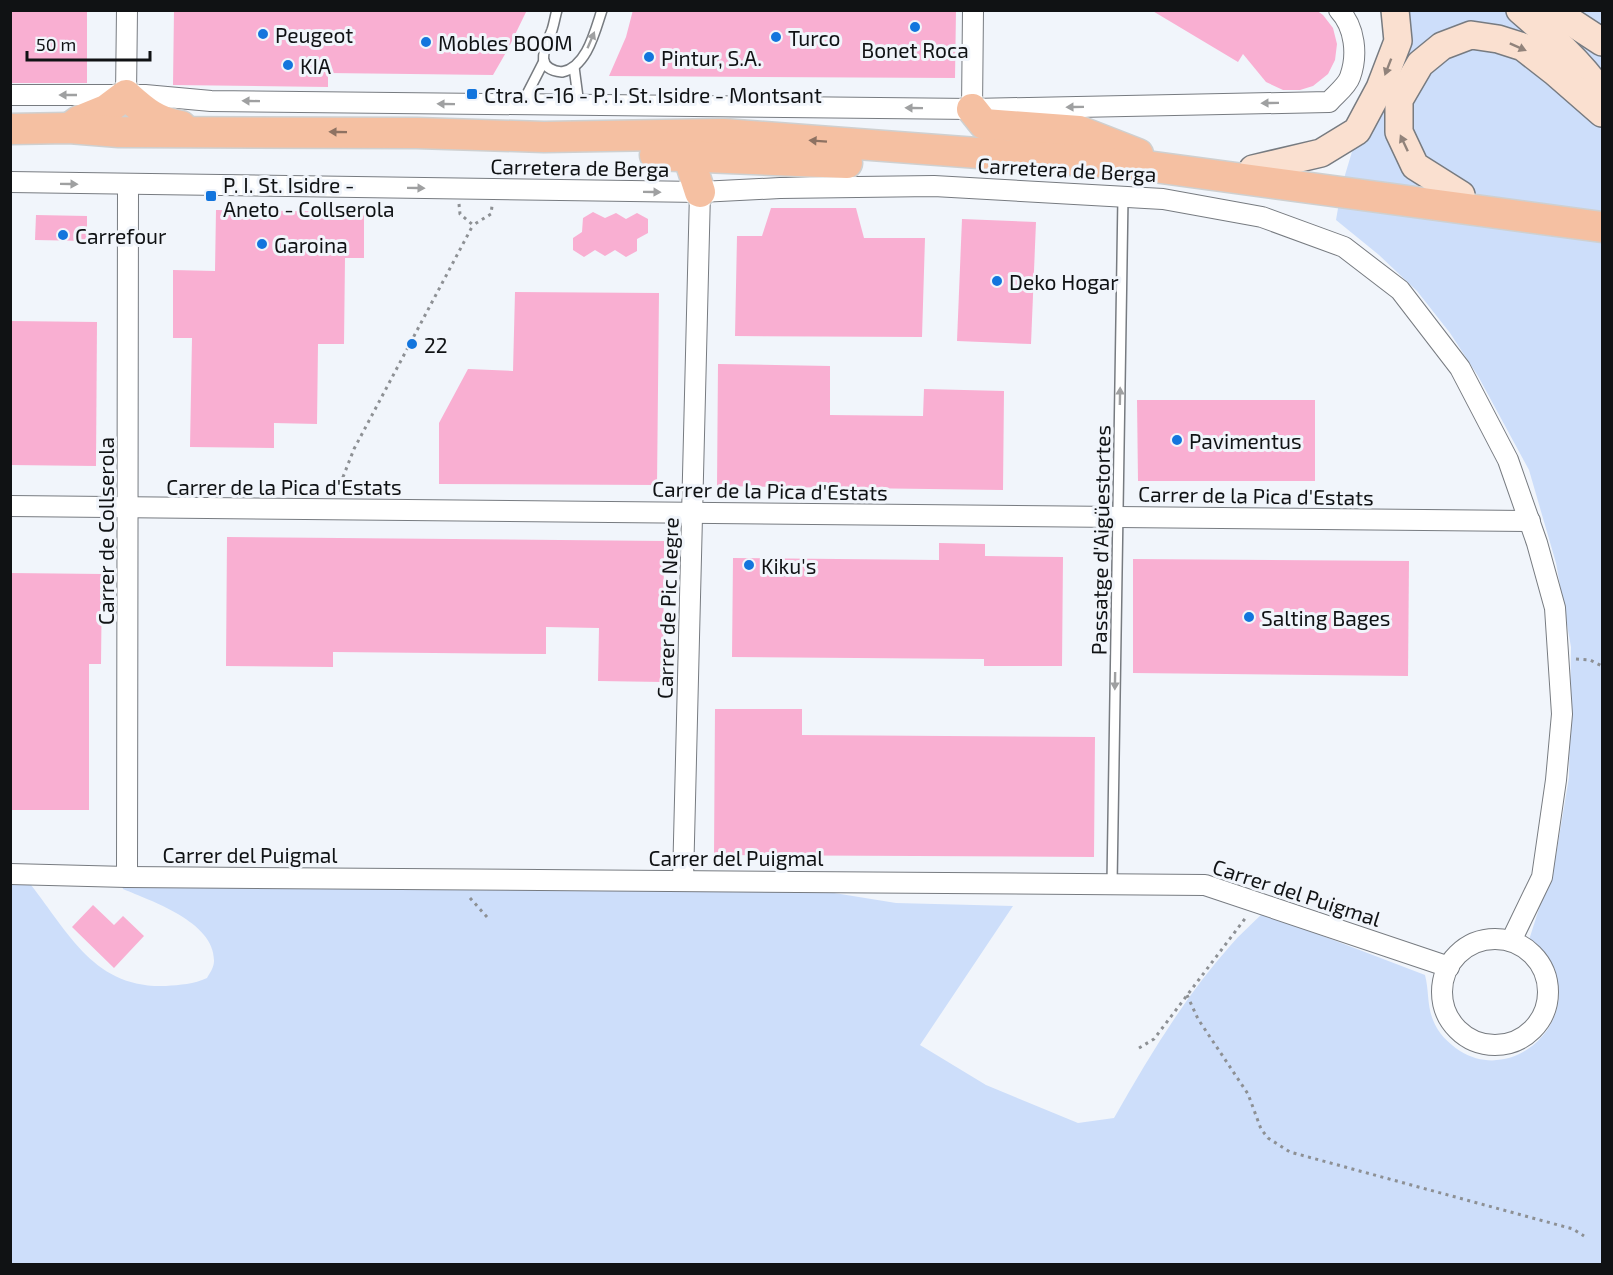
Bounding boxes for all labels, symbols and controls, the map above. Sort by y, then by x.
marker: Bonet Roca [908,20,922,34]
place label: Peugeot [275,22,353,47]
scale bar [27,24,150,62]
place label: Turco [788,25,840,50]
marker: Peugeot [256,27,270,41]
place label: Mobles BOOM [438,30,573,55]
marker: Turco [769,30,783,44]
one-way arrow [586,31,596,49]
text: 50 m [36,33,76,55]
marker: Mobles BOOM [419,35,433,49]
place label: Bonet Roca [861,37,969,62]
one-way arrow [1510,42,1527,51]
place label: Pintur, S.A. [661,45,762,70]
marker: Pintur, S.A. [642,50,656,64]
place label: KIA [300,53,331,78]
marker: KIA [281,58,295,72]
one-way arrow [1383,58,1392,76]
place label: Ctra. C-16 - P. I. St. Isidre - Montsant [484,82,822,107]
marker: Ctra. C-16 - P. I. St. Isidre - Montsant [465,87,479,101]
one-way arrow [59,90,78,100]
one-way arrow [241,96,260,106]
one-way arrow [1261,98,1280,108]
one-way arrow [436,99,455,109]
one-way arrow [1066,102,1085,112]
one-way arrow [904,103,923,113]
one-way arrow [328,128,347,137]
one-way arrow [1400,135,1409,152]
one-way arrow [809,137,828,146]
street label: Carretera de Berga [977,152,1157,186]
street label: Carretera de Berga [490,153,670,181]
place label: P. I. St. Isidre - Aneto - Collserola [223,172,394,221]
one-way arrow [59,179,78,189]
one-way arrow [406,184,425,193]
one-way arrow [642,187,661,196]
marker: P. I. St. Isidre - Aneto - Collserola [204,189,218,203]
place label: Carrefour [75,223,167,248]
marker: Carrefour [56,228,70,242]
place label: Garoina [274,232,348,257]
marker: Garoina [255,237,269,251]
place label: Deko Hogar [1009,269,1119,294]
marker: Deko Hogar [990,274,1004,288]
place label: 22 [424,332,448,357]
marker: 22 [405,337,419,351]
one-way arrow [1115,386,1125,405]
street label: Passatge d'Aigüestortes [1085,425,1115,655]
place label: Pavimentus [1189,428,1302,453]
marker: Pavimentus [1170,433,1184,447]
street label: Carrer de Collserola [93,437,118,625]
street label: Carrer de la Pica d'Estats [166,474,402,499]
street label: Carrer de la Pica d'Estats [652,475,888,505]
street label: Carrer de la Pica d'Estats [1138,480,1374,510]
street label: Carrer de Pic Negre [651,517,683,699]
place label: Kiku's [761,553,816,578]
marker: Kiku's [742,558,756,572]
place label: Salting Bages [1261,605,1390,630]
marker: Salting Bages [1242,610,1256,624]
one-way arrow [1110,671,1120,690]
street label: Carrer del Puigmal [162,842,338,867]
street label: Carrer del Puigmal [648,845,824,870]
street label: Carrer del Puigmal [1210,853,1385,931]

